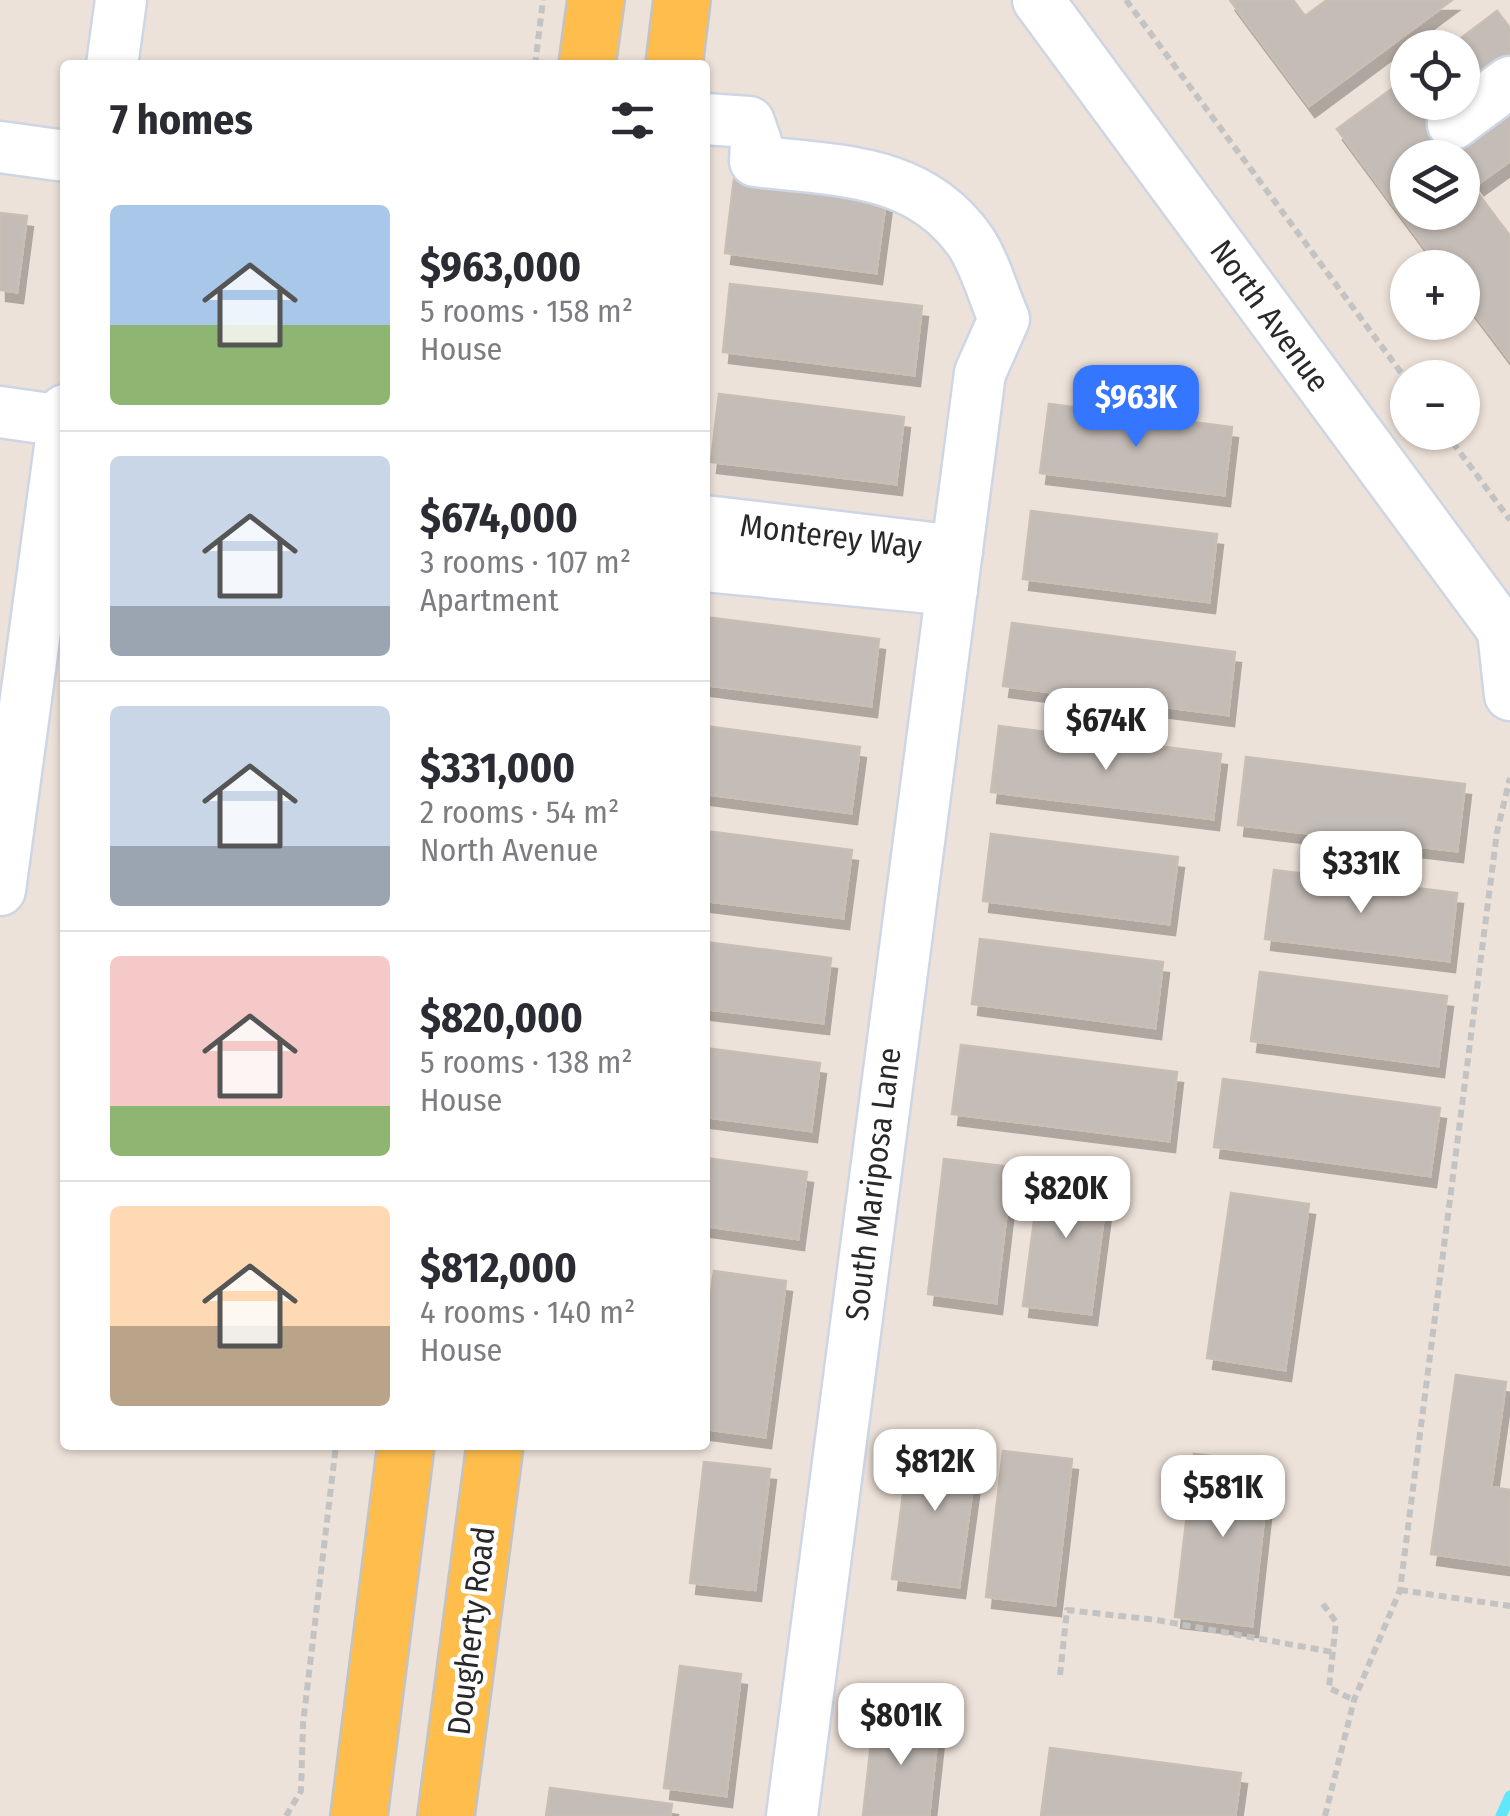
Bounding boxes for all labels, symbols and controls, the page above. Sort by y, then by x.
map controls [1390,30,1480,450]
button: locate [1390,30,1480,120]
icon: filters [605,93,660,148]
text: 7 homes [110,95,253,145]
button: layers [1390,140,1480,230]
street label: North Avenue [1202,233,1338,399]
text: $963,000 [420,242,581,292]
icon: home [190,245,310,365]
button: + [1390,250,1480,340]
text: 5 rooms · 158 m² [420,292,633,330]
text: House [420,330,502,368]
button: − [1390,360,1480,450]
pin: $963K [1066,365,1206,450]
text: $963K [1095,378,1177,416]
text: $674,000 [420,493,578,543]
icon: home [190,496,310,616]
street label: Monterey Way [738,506,925,566]
text: 3 rooms · 107 m² [420,543,631,581]
text: Apartment [420,581,559,619]
pin: $674K [1036,688,1176,773]
text: $674K [1066,701,1146,739]
text: $331,000 [420,743,575,793]
icon: home [190,746,310,866]
text: 2 rooms · 54 m² [420,793,619,831]
text: North Avenue [420,831,598,869]
pin: $331K [1291,831,1431,916]
text: $331K [1322,844,1400,882]
text: $820,000 [420,993,583,1043]
icon: home [190,996,310,1116]
text: 5 rooms · 138 m² [420,1043,633,1081]
street label: South Mariposa Lane [837,1045,909,1323]
text: House [420,1081,502,1119]
pin: $820K [996,1156,1136,1241]
text: $820K [1024,1169,1108,1207]
text: $812,000 [420,1243,577,1293]
icon: home [190,1246,310,1366]
text: 4 rooms · 140 m² [420,1293,635,1331]
text: House [420,1331,502,1369]
pin: $812K [865,1429,1005,1514]
text: $812K [895,1442,975,1480]
pin: $581K [1153,1455,1293,1540]
text: $581K [1183,1468,1263,1506]
street label: Dougherty Road [439,1525,503,1737]
pin: $801K [831,1683,971,1768]
text: $801K [860,1696,942,1734]

